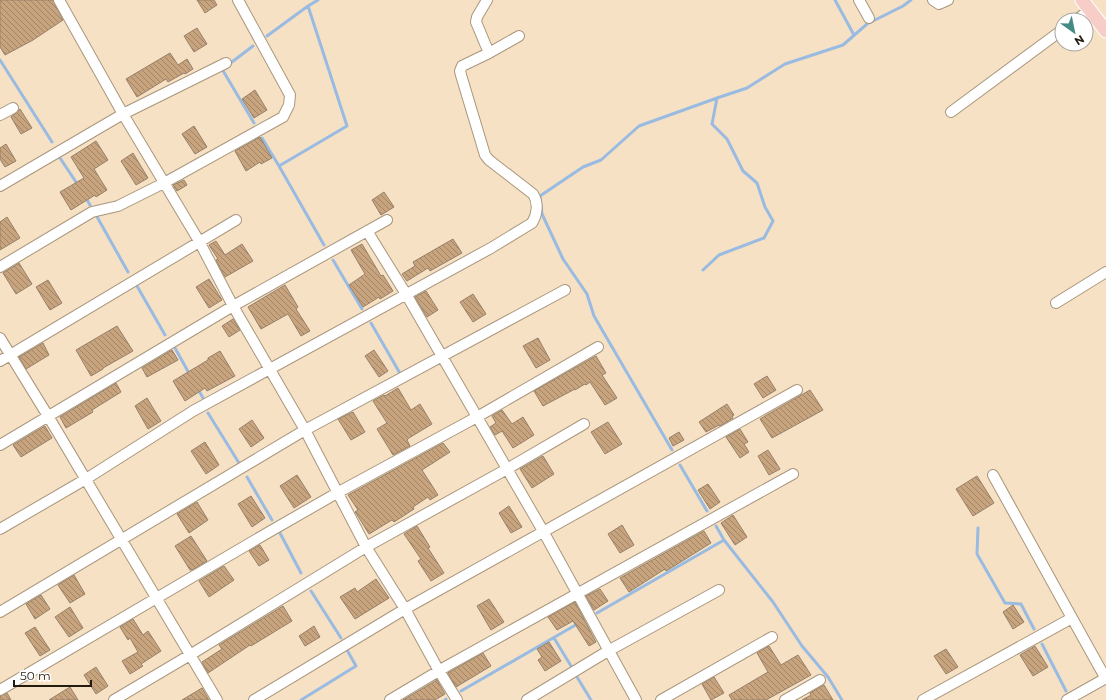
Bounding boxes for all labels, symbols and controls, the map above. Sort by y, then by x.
north arrow [1054,12,1094,52]
text: N [1072,32,1087,49]
scale bar [14,662,91,688]
text: 50 m [20,668,51,683]

